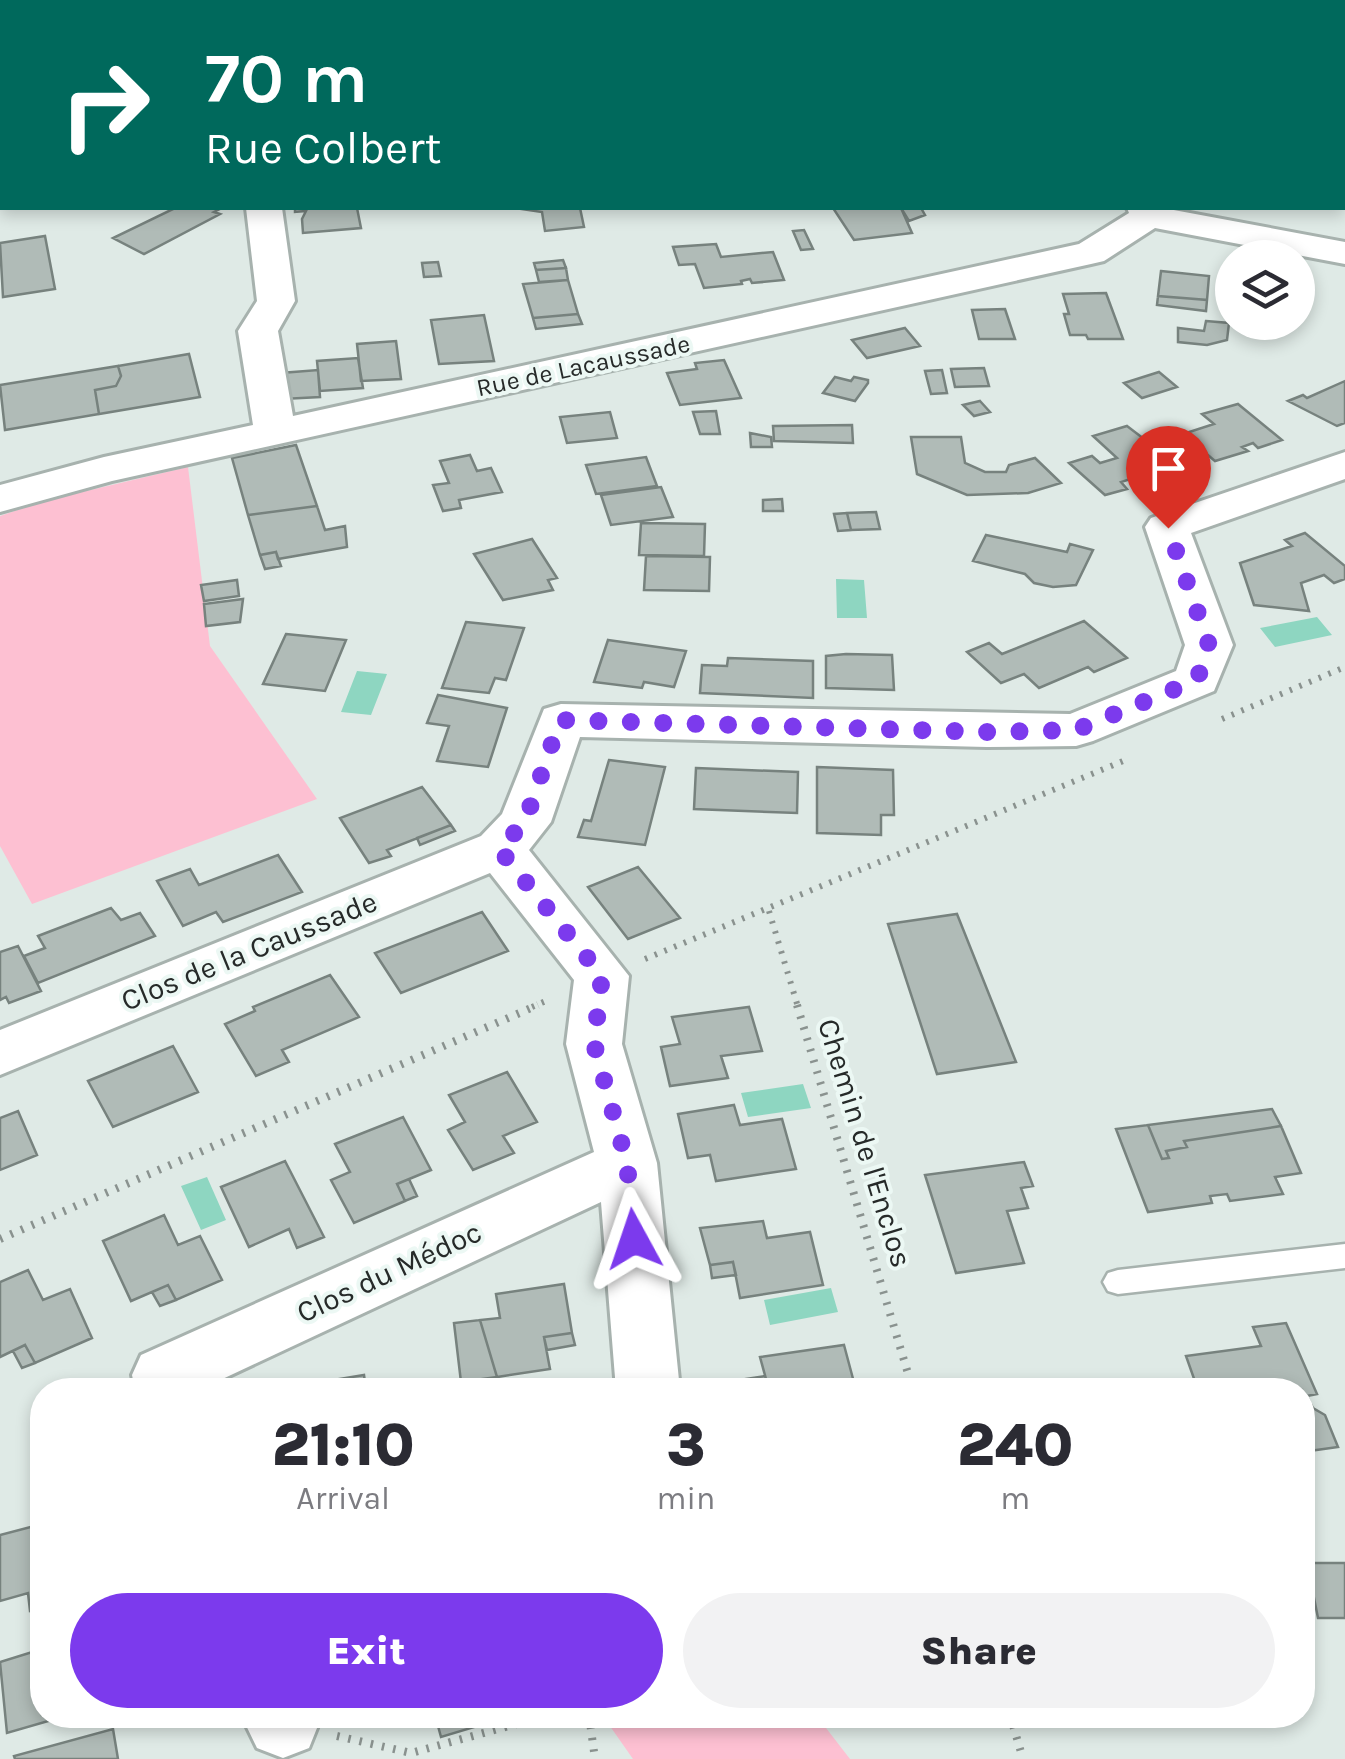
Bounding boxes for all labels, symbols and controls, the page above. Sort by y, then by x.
text: 70 m [205,38,368,120]
icon: right [40,40,170,170]
text: Rue Colbert [205,122,441,174]
map controls [1215,240,1315,340]
button: layers [1215,240,1315,340]
street label: Rue de Lacaussade [474,329,693,402]
pin [1126,426,1211,529]
icon: arrive [1141,441,1196,496]
street label: Clos de la Caussade [116,883,382,1019]
street label: Chemin de l'Enclos [810,1014,920,1272]
position arrow [582,1187,686,1291]
street label: Clos du Médoc [291,1214,487,1330]
text: 21:10 [272,1410,415,1480]
text: 3 [666,1410,706,1480]
text: 240 [957,1410,1073,1480]
text: Arrival [296,1480,390,1517]
text: min [656,1480,715,1517]
text: m [1000,1480,1030,1517]
button: Exit [70,1593,663,1708]
button: Share [683,1593,1275,1708]

